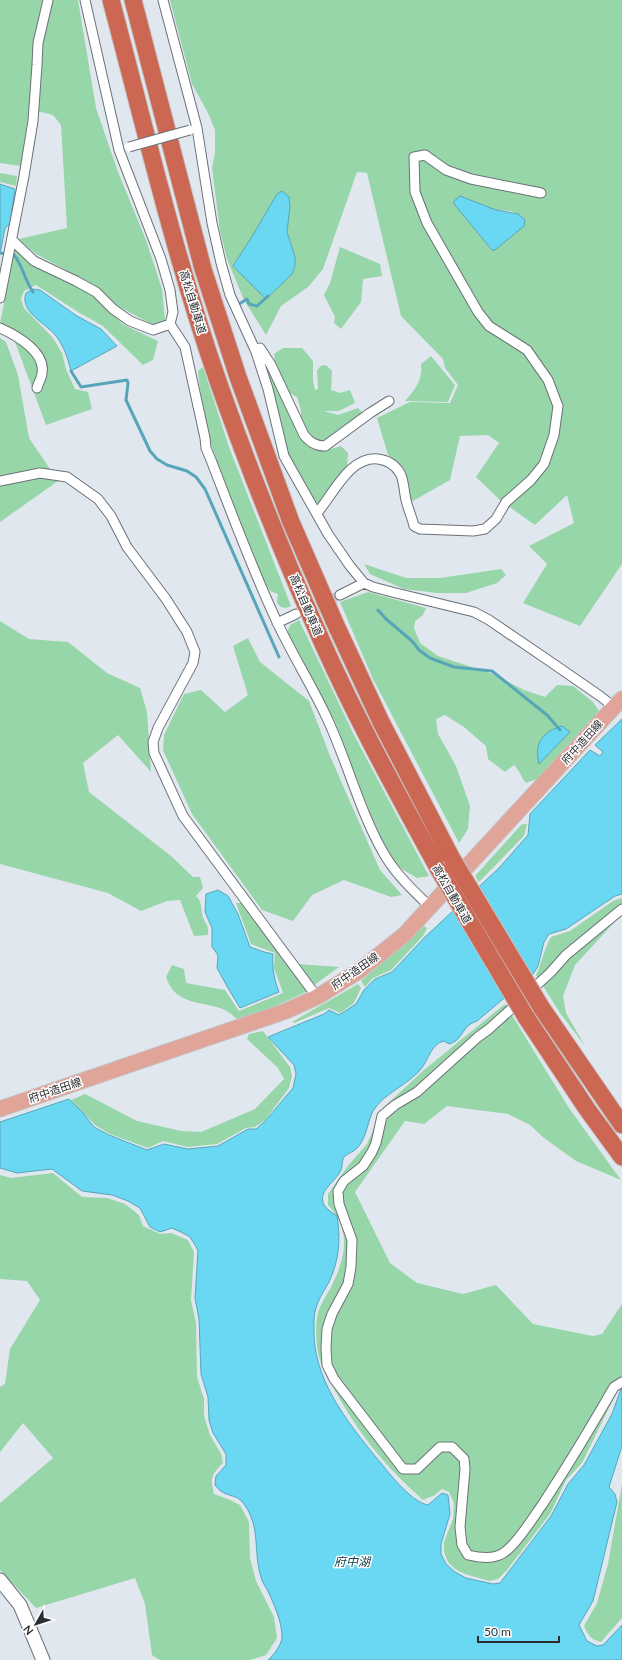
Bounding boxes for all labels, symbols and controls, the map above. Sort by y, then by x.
street label: 高松自動車道 [178,268,209,335]
street label: 高松自動車道 [288,572,325,638]
street label: 府中造田線 [558,717,605,766]
street label: 高松自動車道 [430,862,475,926]
street label: 府中造田線 [328,949,381,992]
street label: 府中造田線 [27,1074,83,1105]
water label: 府中湖 [334,1554,372,1569]
north arrow [16,1604,56,1644]
scale bar [478,1618,559,1644]
text: N [20,1623,36,1638]
text: 50 m [484,1624,511,1639]

